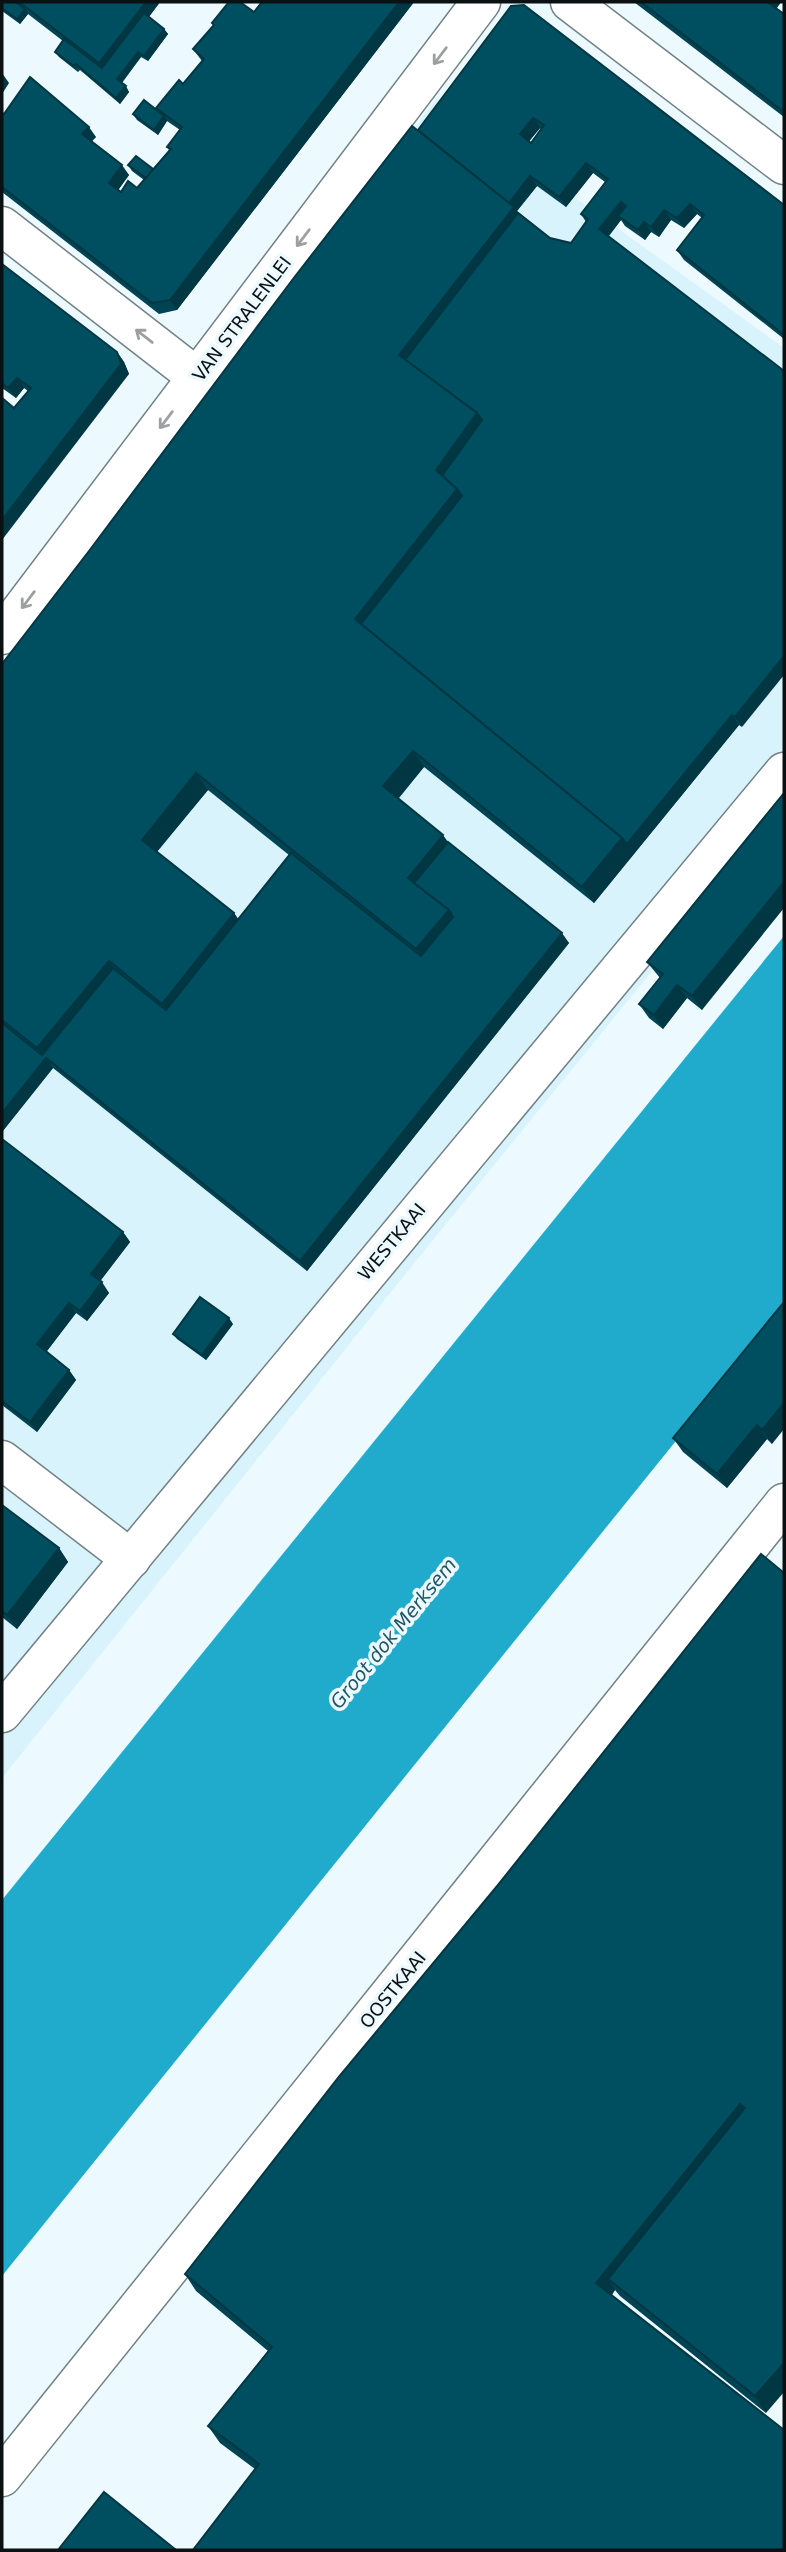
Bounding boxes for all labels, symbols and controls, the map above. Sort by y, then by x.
one-way arrow [433,46,448,65]
one-way arrow [296,228,311,247]
street label: VAN STRALENLEI [188,252,295,385]
one-way arrow [136,329,154,344]
one-way arrow [159,410,174,428]
one-way arrow [21,591,36,609]
street label: WESTKAAI [354,1199,430,1284]
water label: Groot dok Merksem [326,1553,460,1713]
street label: OOSTKAAI [355,1947,430,2032]

